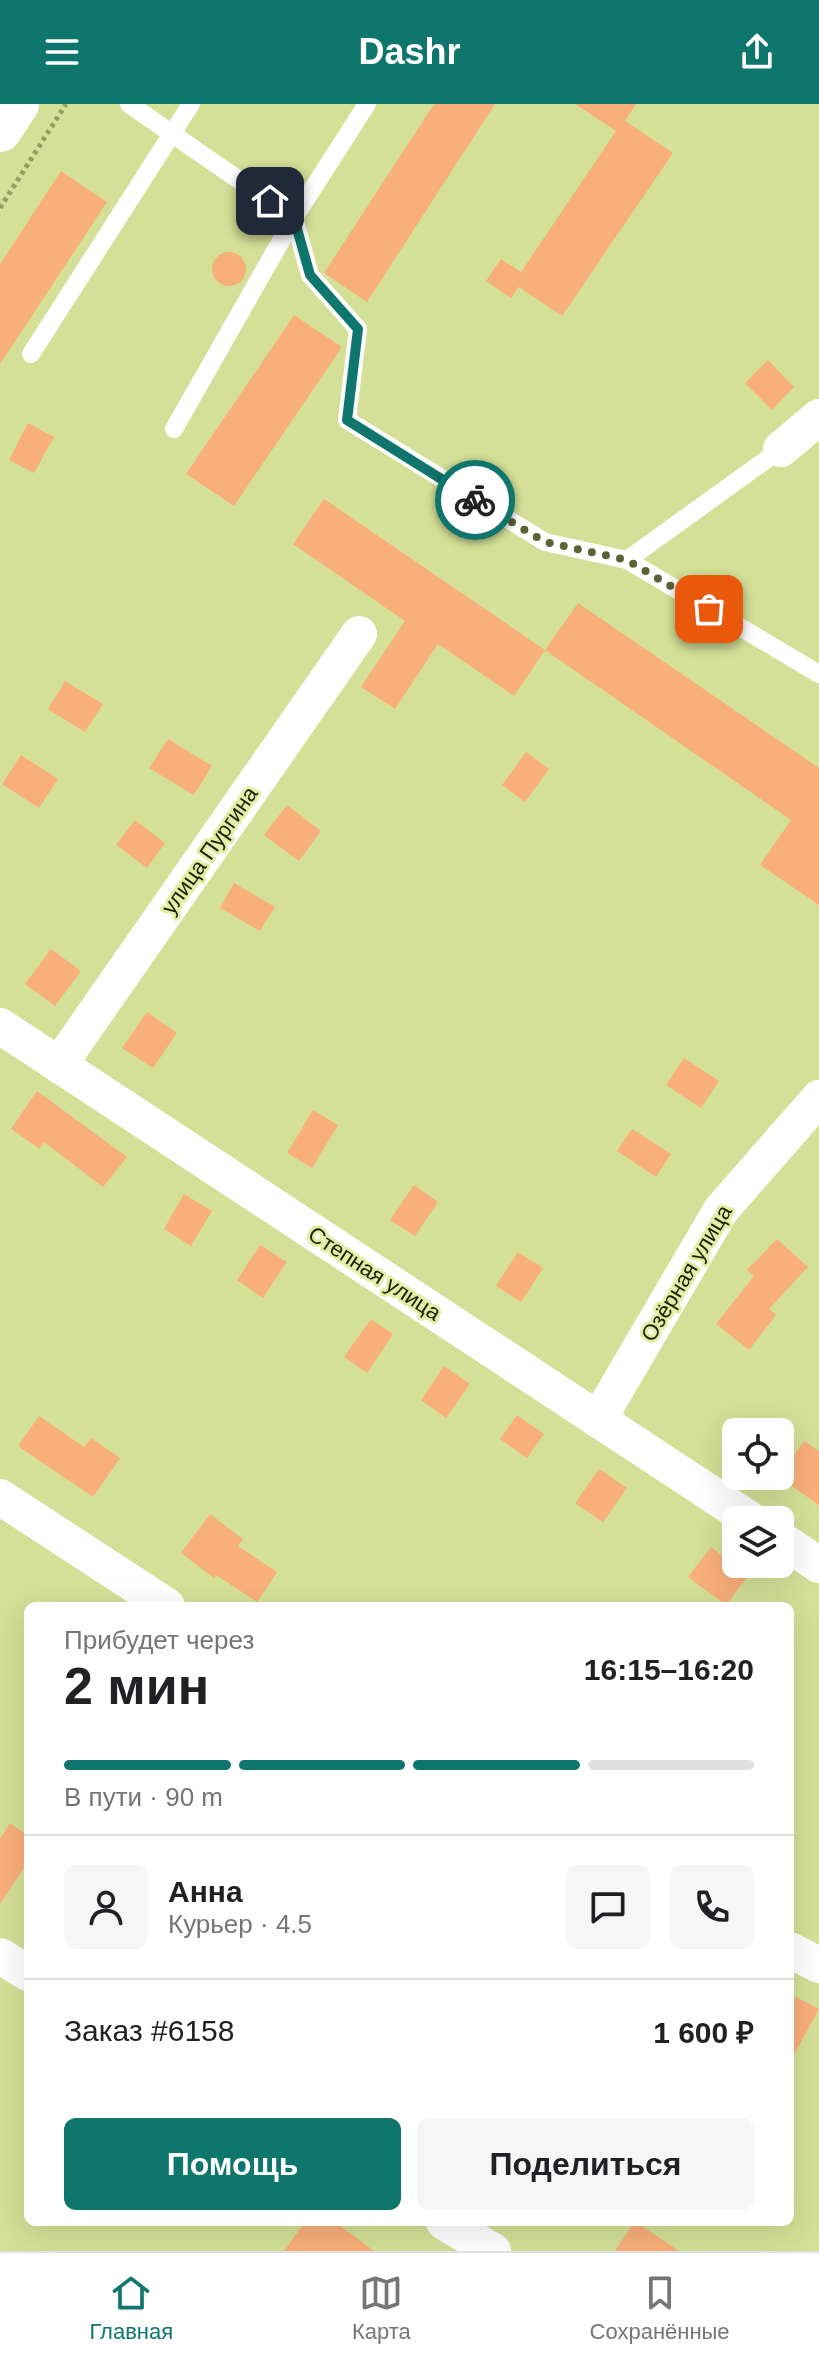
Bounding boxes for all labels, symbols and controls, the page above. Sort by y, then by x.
icon: menu [40,30,84,74]
icon: share [735,30,779,74]
text: Dashr [358,31,461,72]
pin [236,167,304,235]
icon: home [248,179,292,223]
courier [435,460,515,540]
icon: bike [453,478,497,522]
pin [675,575,743,643]
icon: bag [687,587,731,631]
street label: улица Пургина [156,781,263,919]
street label: Озёрная улица [636,1200,737,1346]
street label: Степная улица [304,1221,446,1326]
map controls [722,1418,794,1578]
button: locate [722,1418,794,1490]
button: layers [722,1506,794,1578]
text: Прибудет через [64,1625,254,1655]
text: 16:15–16:20 [584,1653,754,1686]
text: 2 мин [64,1657,209,1715]
text: В пути · 90 m [64,1782,223,1812]
button: person [64,1865,148,1949]
button: chat [566,1865,650,1949]
button: phone [670,1865,754,1949]
text: Анна [168,1875,243,1908]
text: Курьер · 4.5 [168,1909,312,1939]
text: Заказ #6158 [64,2014,234,2047]
text: 1 600 ₽ [653,2016,754,2049]
button: Помощь [64,2118,401,2210]
button: Поделиться [417,2118,754,2210]
tab: Главная [89,2271,173,2345]
tab: Карта [352,2271,411,2345]
tab: Сохранённые [590,2271,730,2345]

